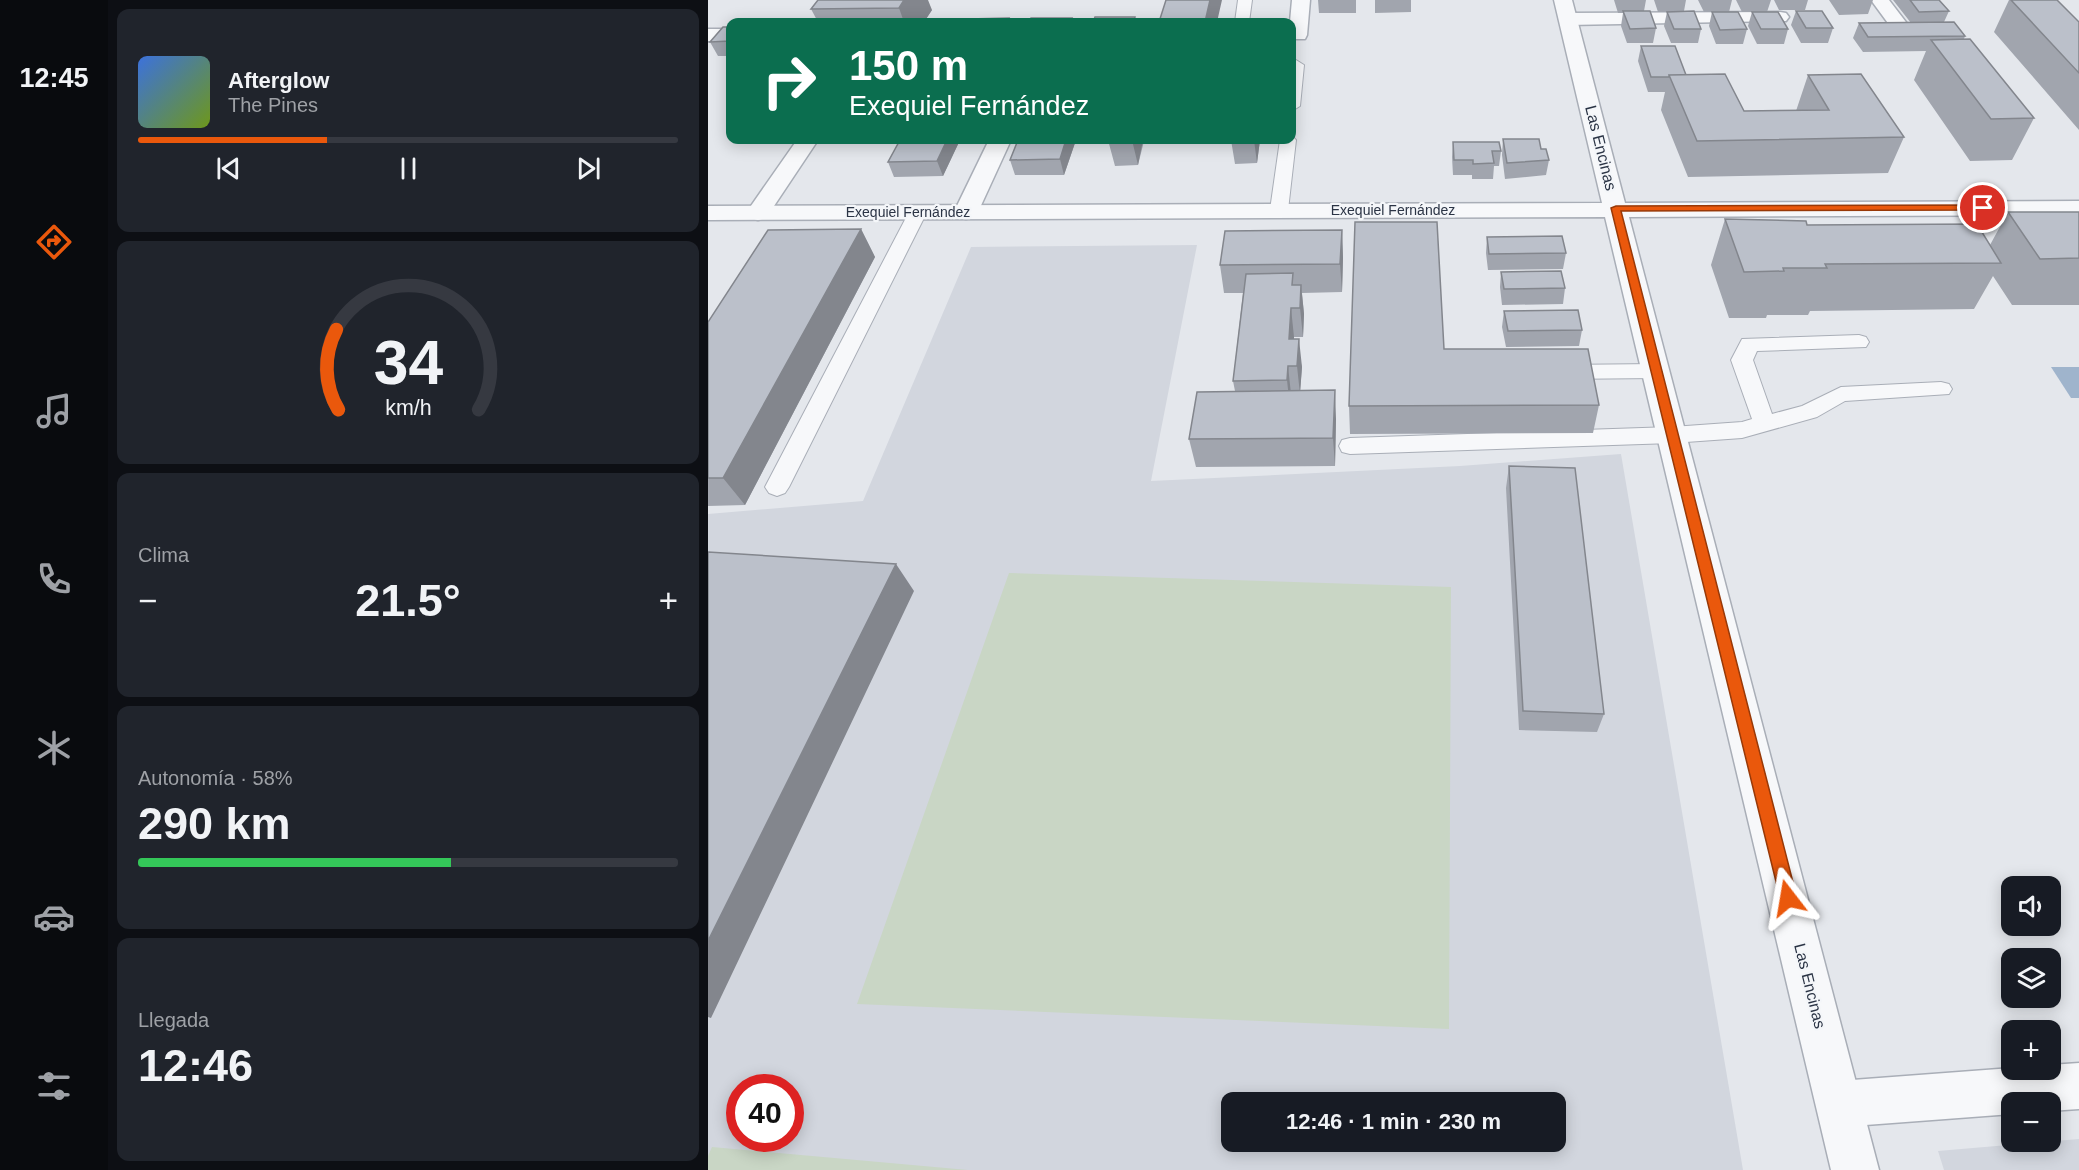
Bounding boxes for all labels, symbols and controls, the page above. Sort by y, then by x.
icon: right [750,42,828,120]
text: 150 m [849,42,968,89]
text: 12:45 [19,63,89,93]
text: Afterglow [228,68,329,93]
text: Exequiel Fernández [849,91,1089,121]
text: The Pines [228,94,318,116]
street label: Las Encinas [1582,104,1620,192]
icon: previous [212,152,245,185]
icon: pause [392,152,425,185]
icon: next [572,152,605,185]
pin [1957,182,2008,233]
icon: arrive [1966,191,1999,224]
street label: Exequiel Fernández [1331,202,1455,218]
street label: Exequiel Fernández [846,204,970,220]
icon: directions [33,221,75,263]
text: 34 [373,328,443,397]
icon: music [33,390,75,432]
text: km/h [385,396,431,420]
text: Clima [138,544,189,566]
icon: phone [33,558,75,600]
text: 21.5° [355,575,461,626]
text: − [138,582,157,619]
text: + [659,582,678,619]
icon: climate [33,727,75,769]
text: Autonomía · 58% [138,767,293,789]
text: 290 km [138,798,291,849]
position arrow [1756,866,1820,930]
map controls [2001,876,2061,1152]
button: sound [2001,876,2061,936]
icon: car [33,896,75,938]
street label: Las Encinas [1791,942,1829,1030]
button: layers [2001,948,2061,1008]
text: Llegada [138,1009,209,1031]
button: + [2001,1020,2061,1080]
text: 12:46 [138,1040,253,1091]
icon: filters [33,1065,75,1107]
speed limit sign: 40 [726,1074,804,1152]
button: − [2001,1092,2061,1152]
text: 12:46 · 1 min · 230 m [1286,1109,1501,1134]

